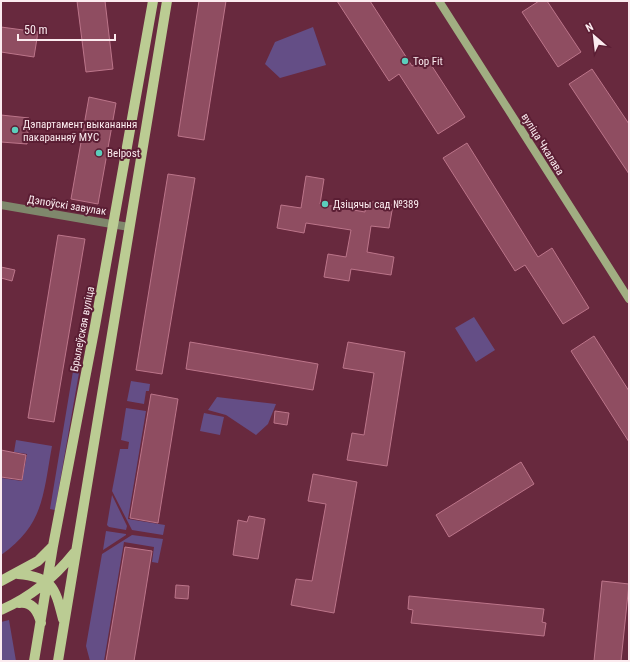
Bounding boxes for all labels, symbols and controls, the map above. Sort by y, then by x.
scale bar [18,16,115,42]
north arrow [574,16,614,56]
text: N [584,20,596,35]
text: 50 m [24,23,48,37]
place label: Top Fit [413,55,443,68]
marker: Top Fit [400,56,410,66]
street label: вуліца Чкалава [518,111,567,178]
place label: Дэпартамент выканання пакаранняў МУС [23,118,137,144]
marker: Дэпартамент выканання пакаранняў МУС [10,125,20,135]
place label: Belpost [107,147,140,160]
marker: Belpost [94,148,104,158]
street label: Дэпоўскі завулак [27,193,108,218]
place label: Дзіцячы сад №389 [333,198,419,211]
marker: Дзіцячы сад №389 [320,199,330,209]
street label: Брылеўская вуліца [68,285,97,373]

